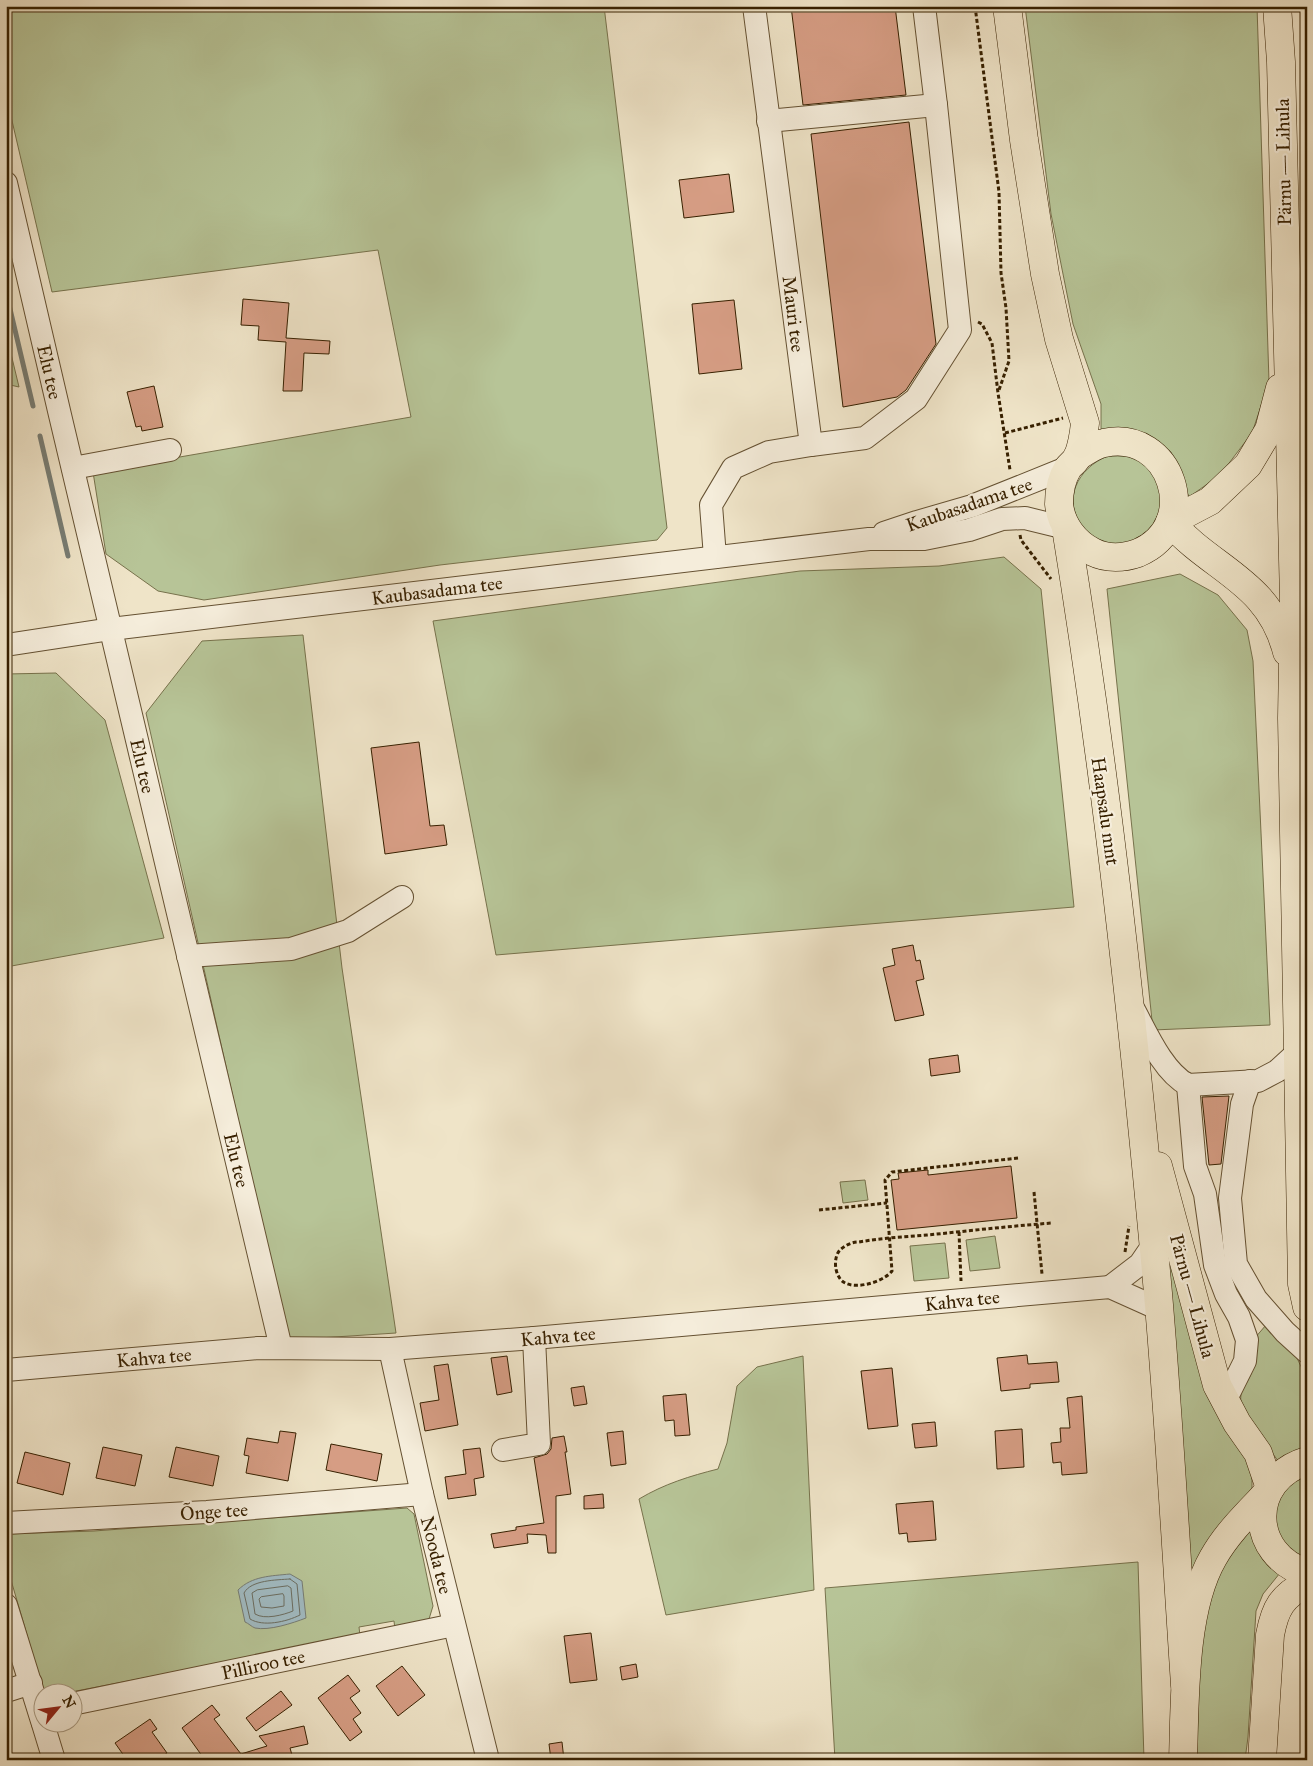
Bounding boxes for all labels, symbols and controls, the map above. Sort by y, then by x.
street label: Pärnu — Lihula [1271,97,1296,226]
street label: Mauri tee [777,275,810,354]
street label: Elu tee [32,343,67,402]
street label: Kaubasadama tee [903,472,1035,537]
street label: Kaubasadama tee [370,571,504,610]
street label: Elu tee [125,737,160,796]
street label: Haapsalu mnt [1087,755,1125,867]
street label: Elu tee [219,1130,254,1190]
street label: Pärnu — Lihula [1165,1232,1220,1362]
street label: Kahva tee [923,1285,1001,1316]
street label: Kahva tee [519,1322,597,1351]
street label: Kahva tee [115,1343,193,1372]
street label: Õnge tee [179,1498,249,1526]
street label: Nooda tee [416,1514,457,1597]
street label: Pilliroo tee [219,1644,307,1685]
north arrow [32,1684,82,1734]
text: N [59,1693,79,1711]

